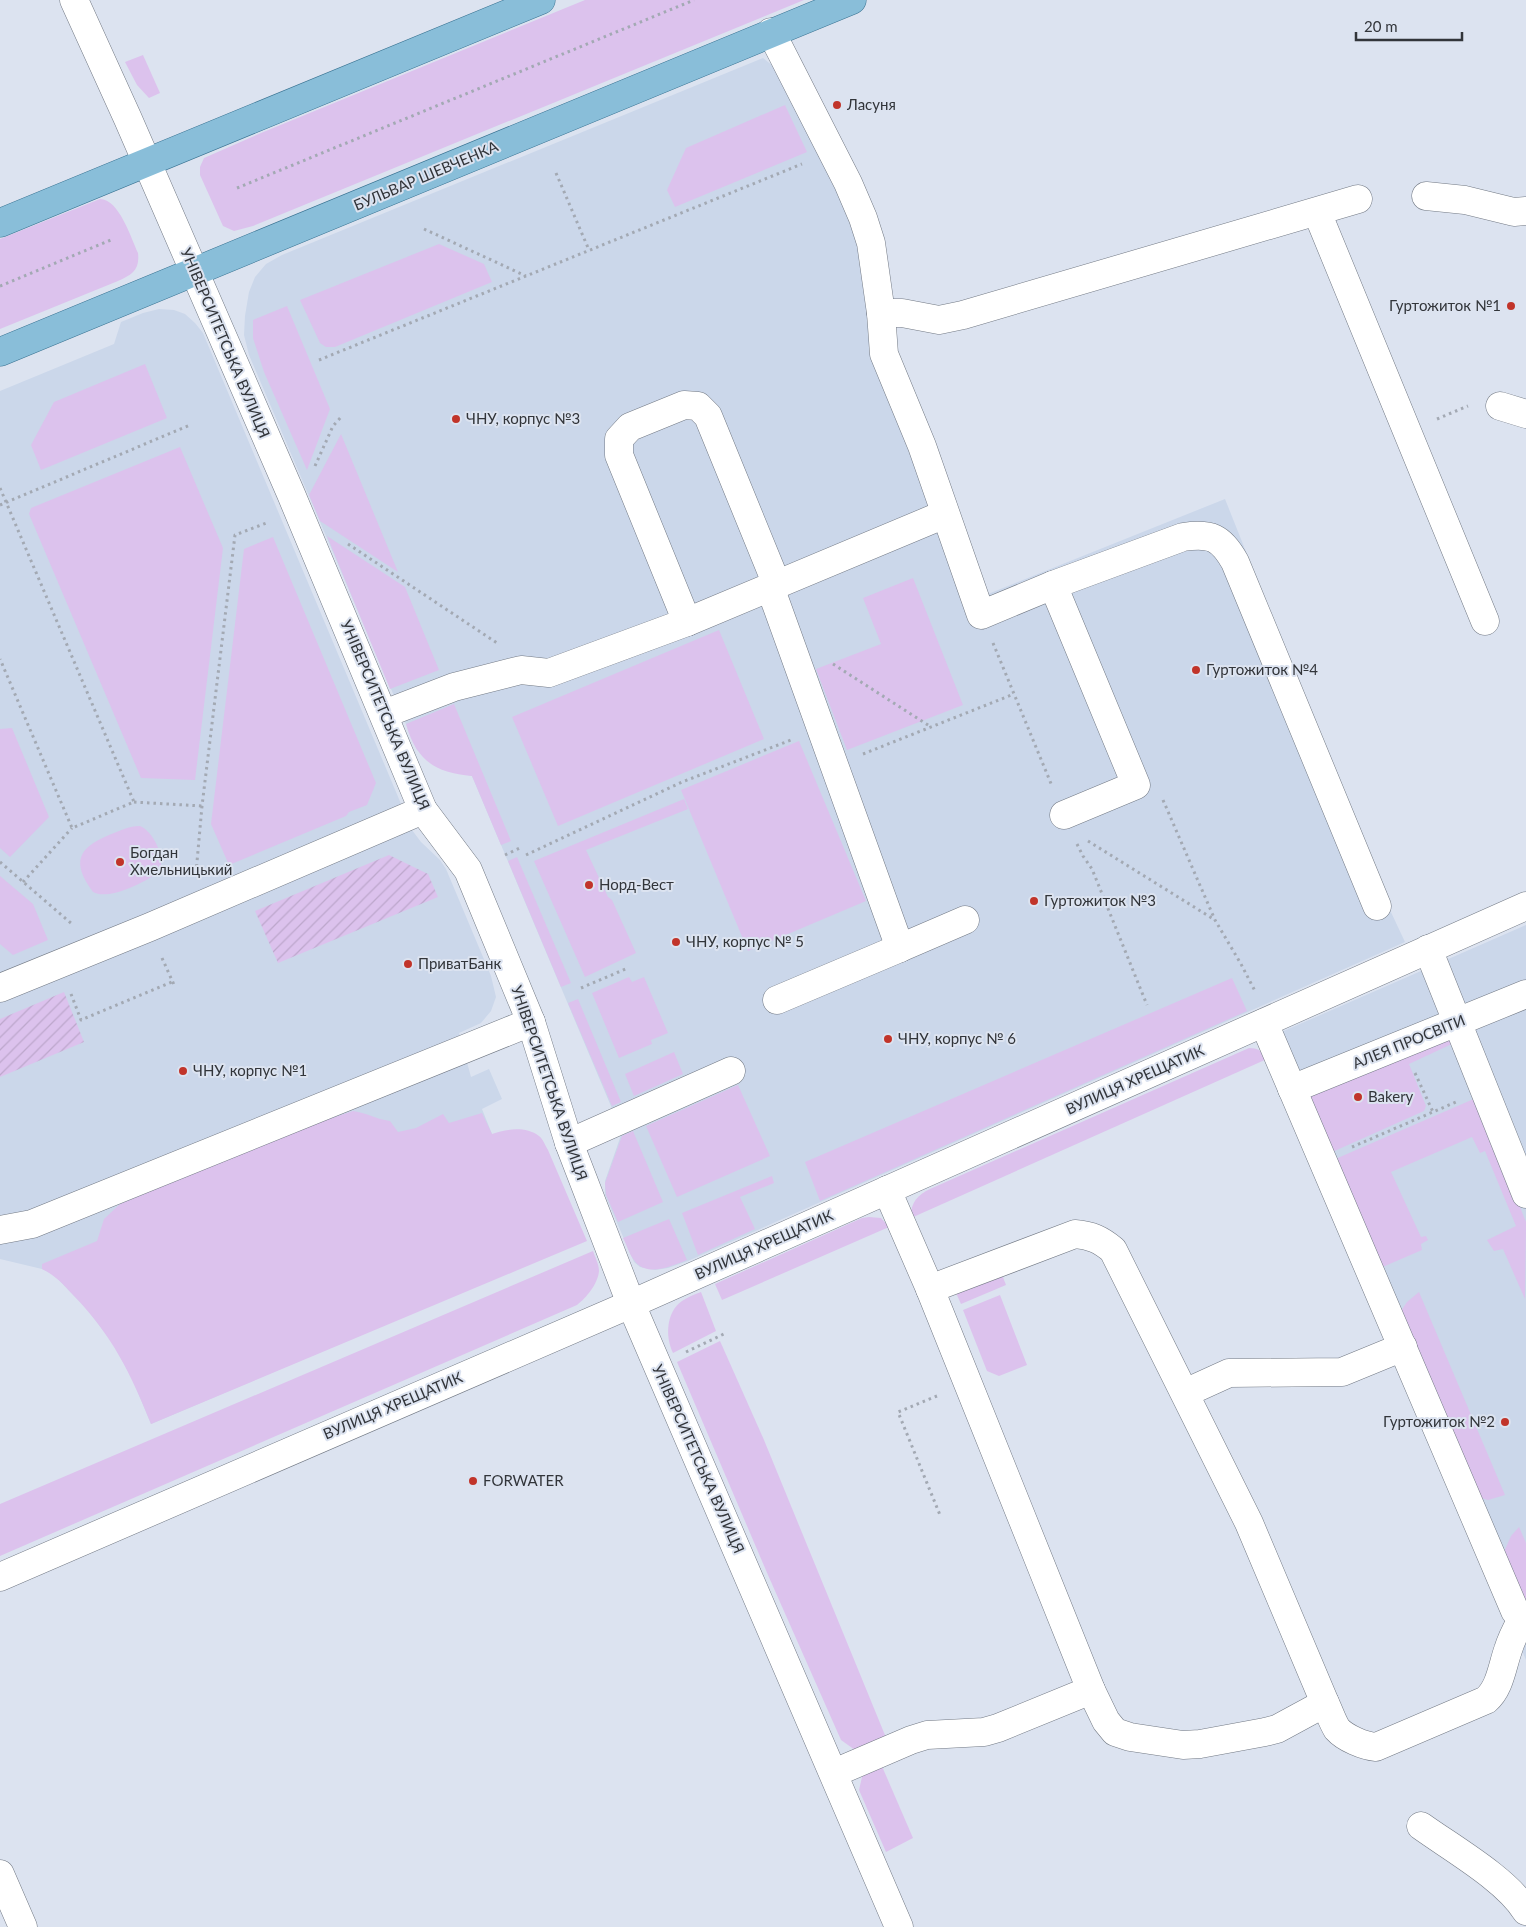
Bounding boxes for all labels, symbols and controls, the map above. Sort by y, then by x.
scale bar [1356,10,1462,42]
text: 20 m [1364,17,1398,35]
place label: Ласуня [846,95,896,113]
marker: Ласуня [831,99,843,111]
street label: БУЛЬВАР ШЕВЧЕНКА [351,136,501,214]
street label: УНІВЕРСИТЕТСЬКА ВУЛИЦЯ [178,245,274,440]
place label: Гуртожиток №1 [1389,296,1501,314]
marker: Гуртожиток №1 [1505,300,1517,312]
place label: ЧНУ, корпус №3 [466,409,580,427]
marker: ЧНУ, корпус №3 [450,413,462,425]
street label: УНІВЕРСИТЕТСЬКА ВУЛИЦЯ [338,617,434,812]
place label: Гуртожиток №4 [1206,660,1318,678]
marker: Гуртожиток №4 [1190,664,1202,676]
place label: Богдан Хмельницький [130,843,232,878]
marker: Богдан Хмельницький [114,856,126,868]
place label: Норд-Вест [599,875,674,893]
marker: Норд-Вест [583,879,595,891]
place label: Гуртожиток №3 [1044,891,1156,909]
marker: Гуртожиток №3 [1028,895,1040,907]
place label: ЧНУ, корпус № 5 [686,932,804,950]
marker: ЧНУ, корпус № 5 [670,936,682,948]
place label: ПриватБанк [418,954,501,972]
marker: ПриватБанк [402,958,414,970]
street label: УНІВЕРСИТЕТСЬКА ВУЛИЦЯ [508,983,592,1182]
street label: АЛЕЯ ПРОСВІТИ [1350,1010,1468,1072]
place label: ЧНУ, корпус № 6 [898,1029,1016,1047]
marker: ЧНУ, корпус № 6 [882,1033,894,1045]
street label: ВУЛИЦЯ ХРЕЩАТИК [1063,1040,1207,1118]
place label: ЧНУ, корпус №1 [193,1061,307,1079]
marker: ЧНУ, корпус №1 [177,1065,189,1077]
place label: Bakery [1368,1087,1414,1105]
marker: Bakery [1352,1091,1364,1103]
street label: ВУЛИЦЯ ХРЕЩАТИК [692,1205,836,1283]
street label: УНІВЕРСИТЕТСЬКА ВУЛИЦЯ [649,1361,749,1556]
street label: ВУЛИЦЯ ХРЕЩАТИК [320,1368,465,1443]
place label: Гуртожиток №2 [1383,1412,1495,1430]
marker: Гуртожиток №2 [1499,1416,1511,1428]
place label: FORWATER [483,1471,564,1489]
marker: FORWATER [467,1475,479,1487]

